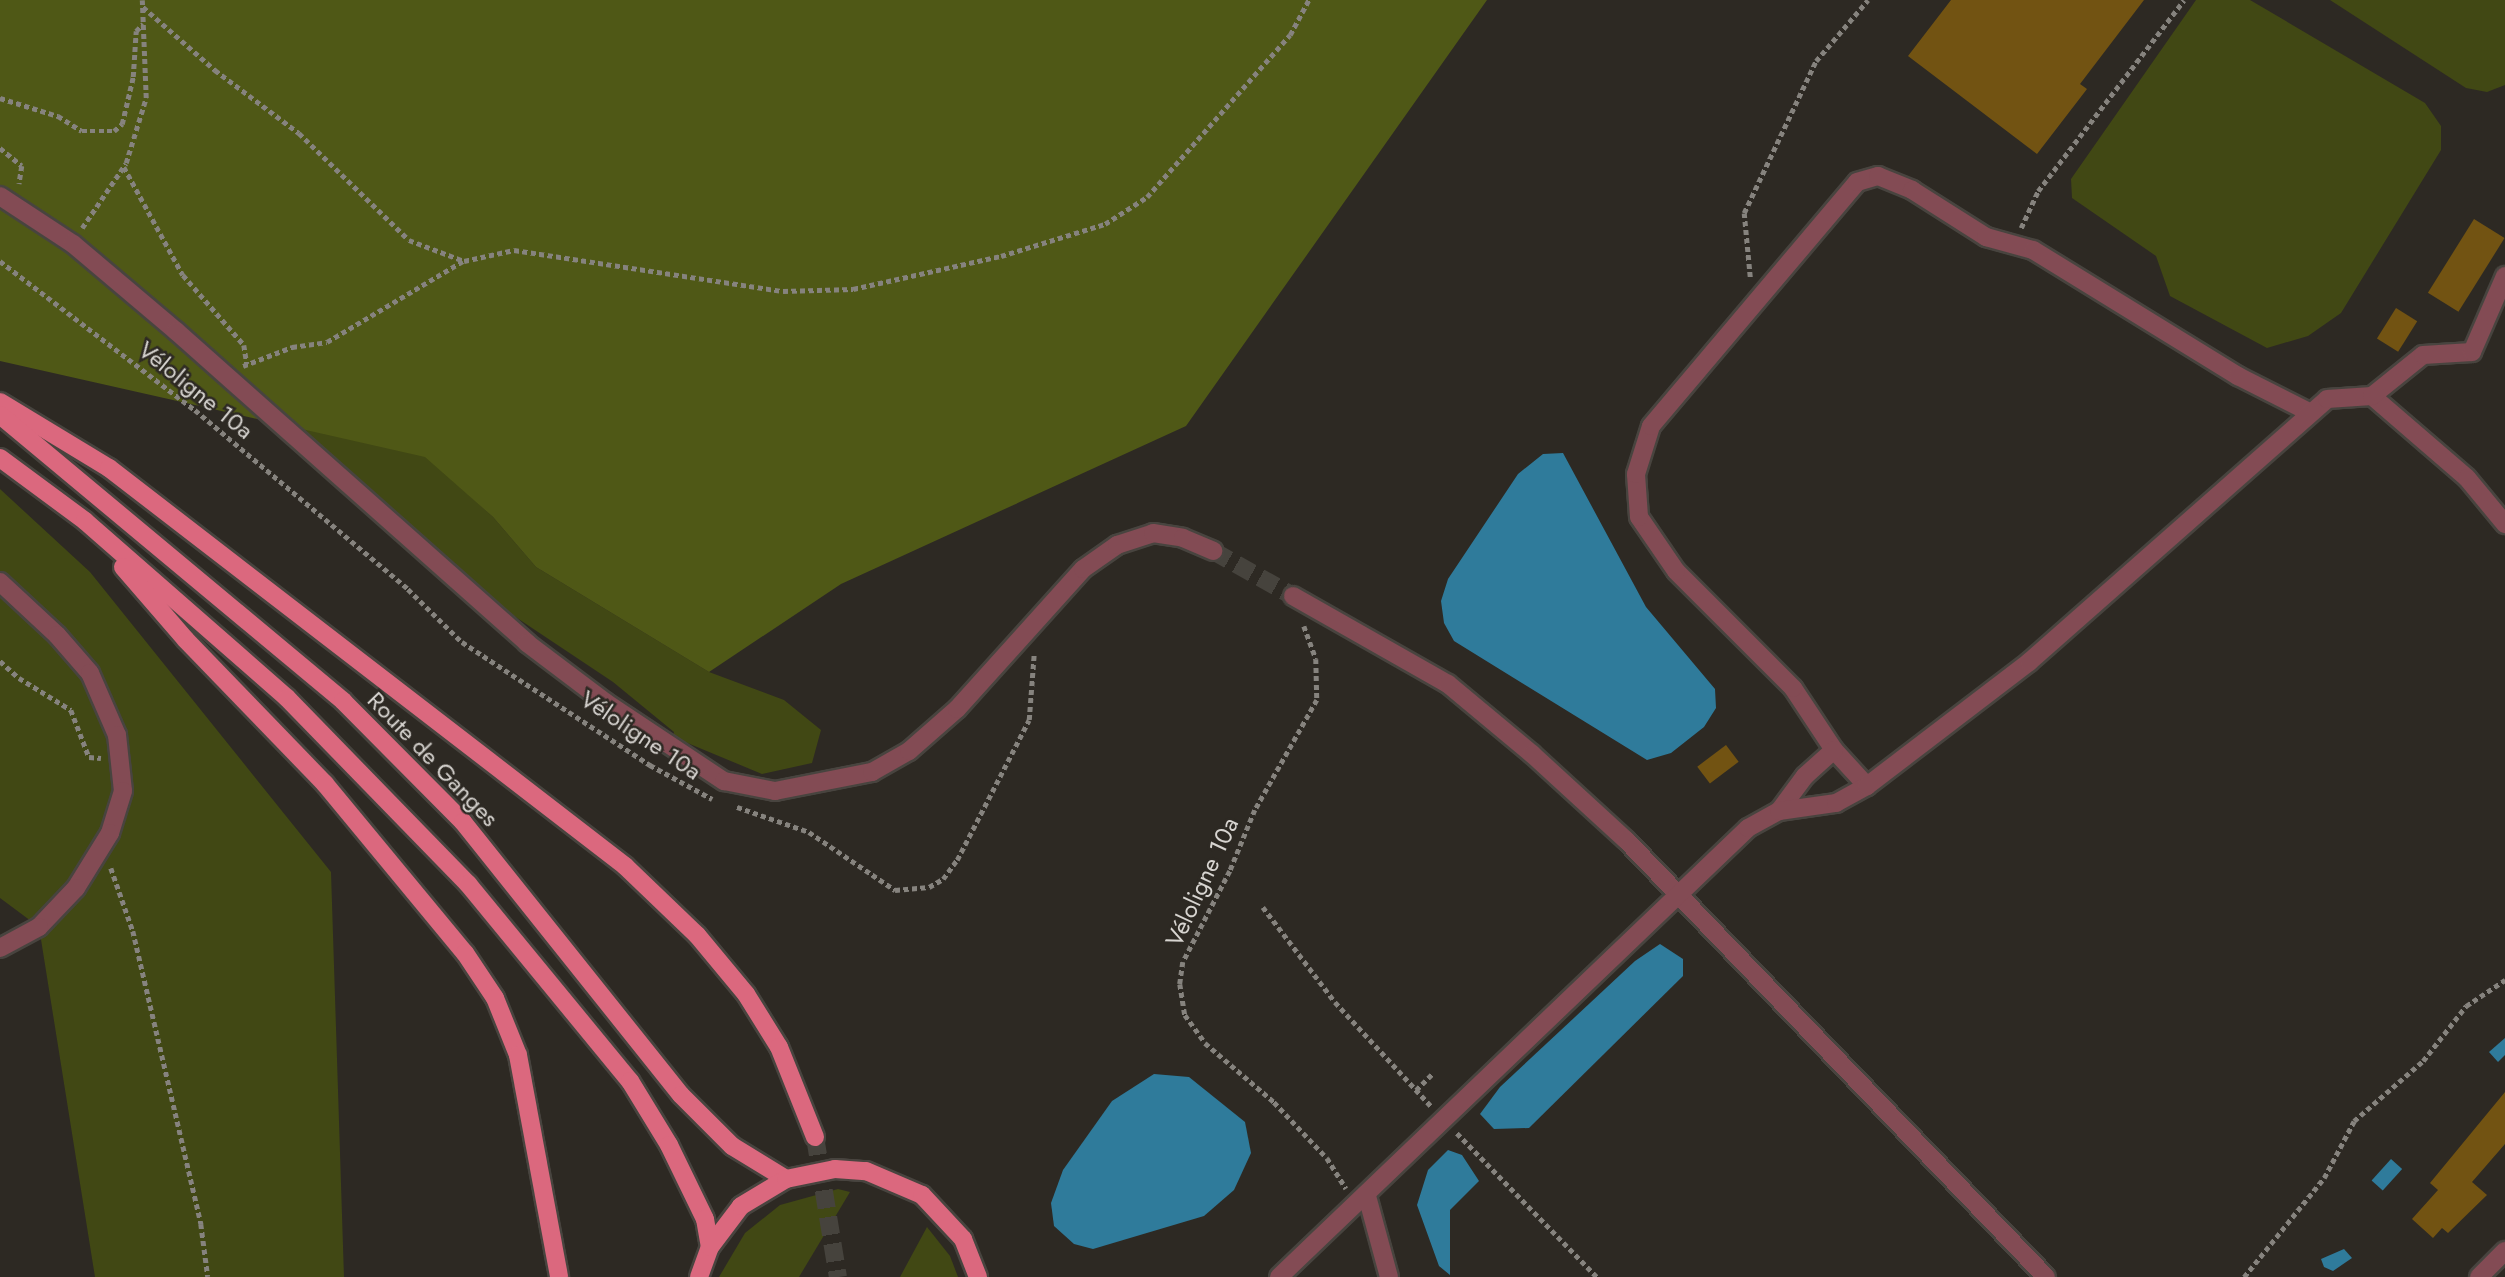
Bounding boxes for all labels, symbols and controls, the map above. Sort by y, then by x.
street label: Véloligne 10a [133,335,259,445]
street label: Véloligne 10a [575,684,707,786]
street label: Route de Ganges [361,686,505,832]
street label: Véloligne 10a [1160,813,1244,951]

